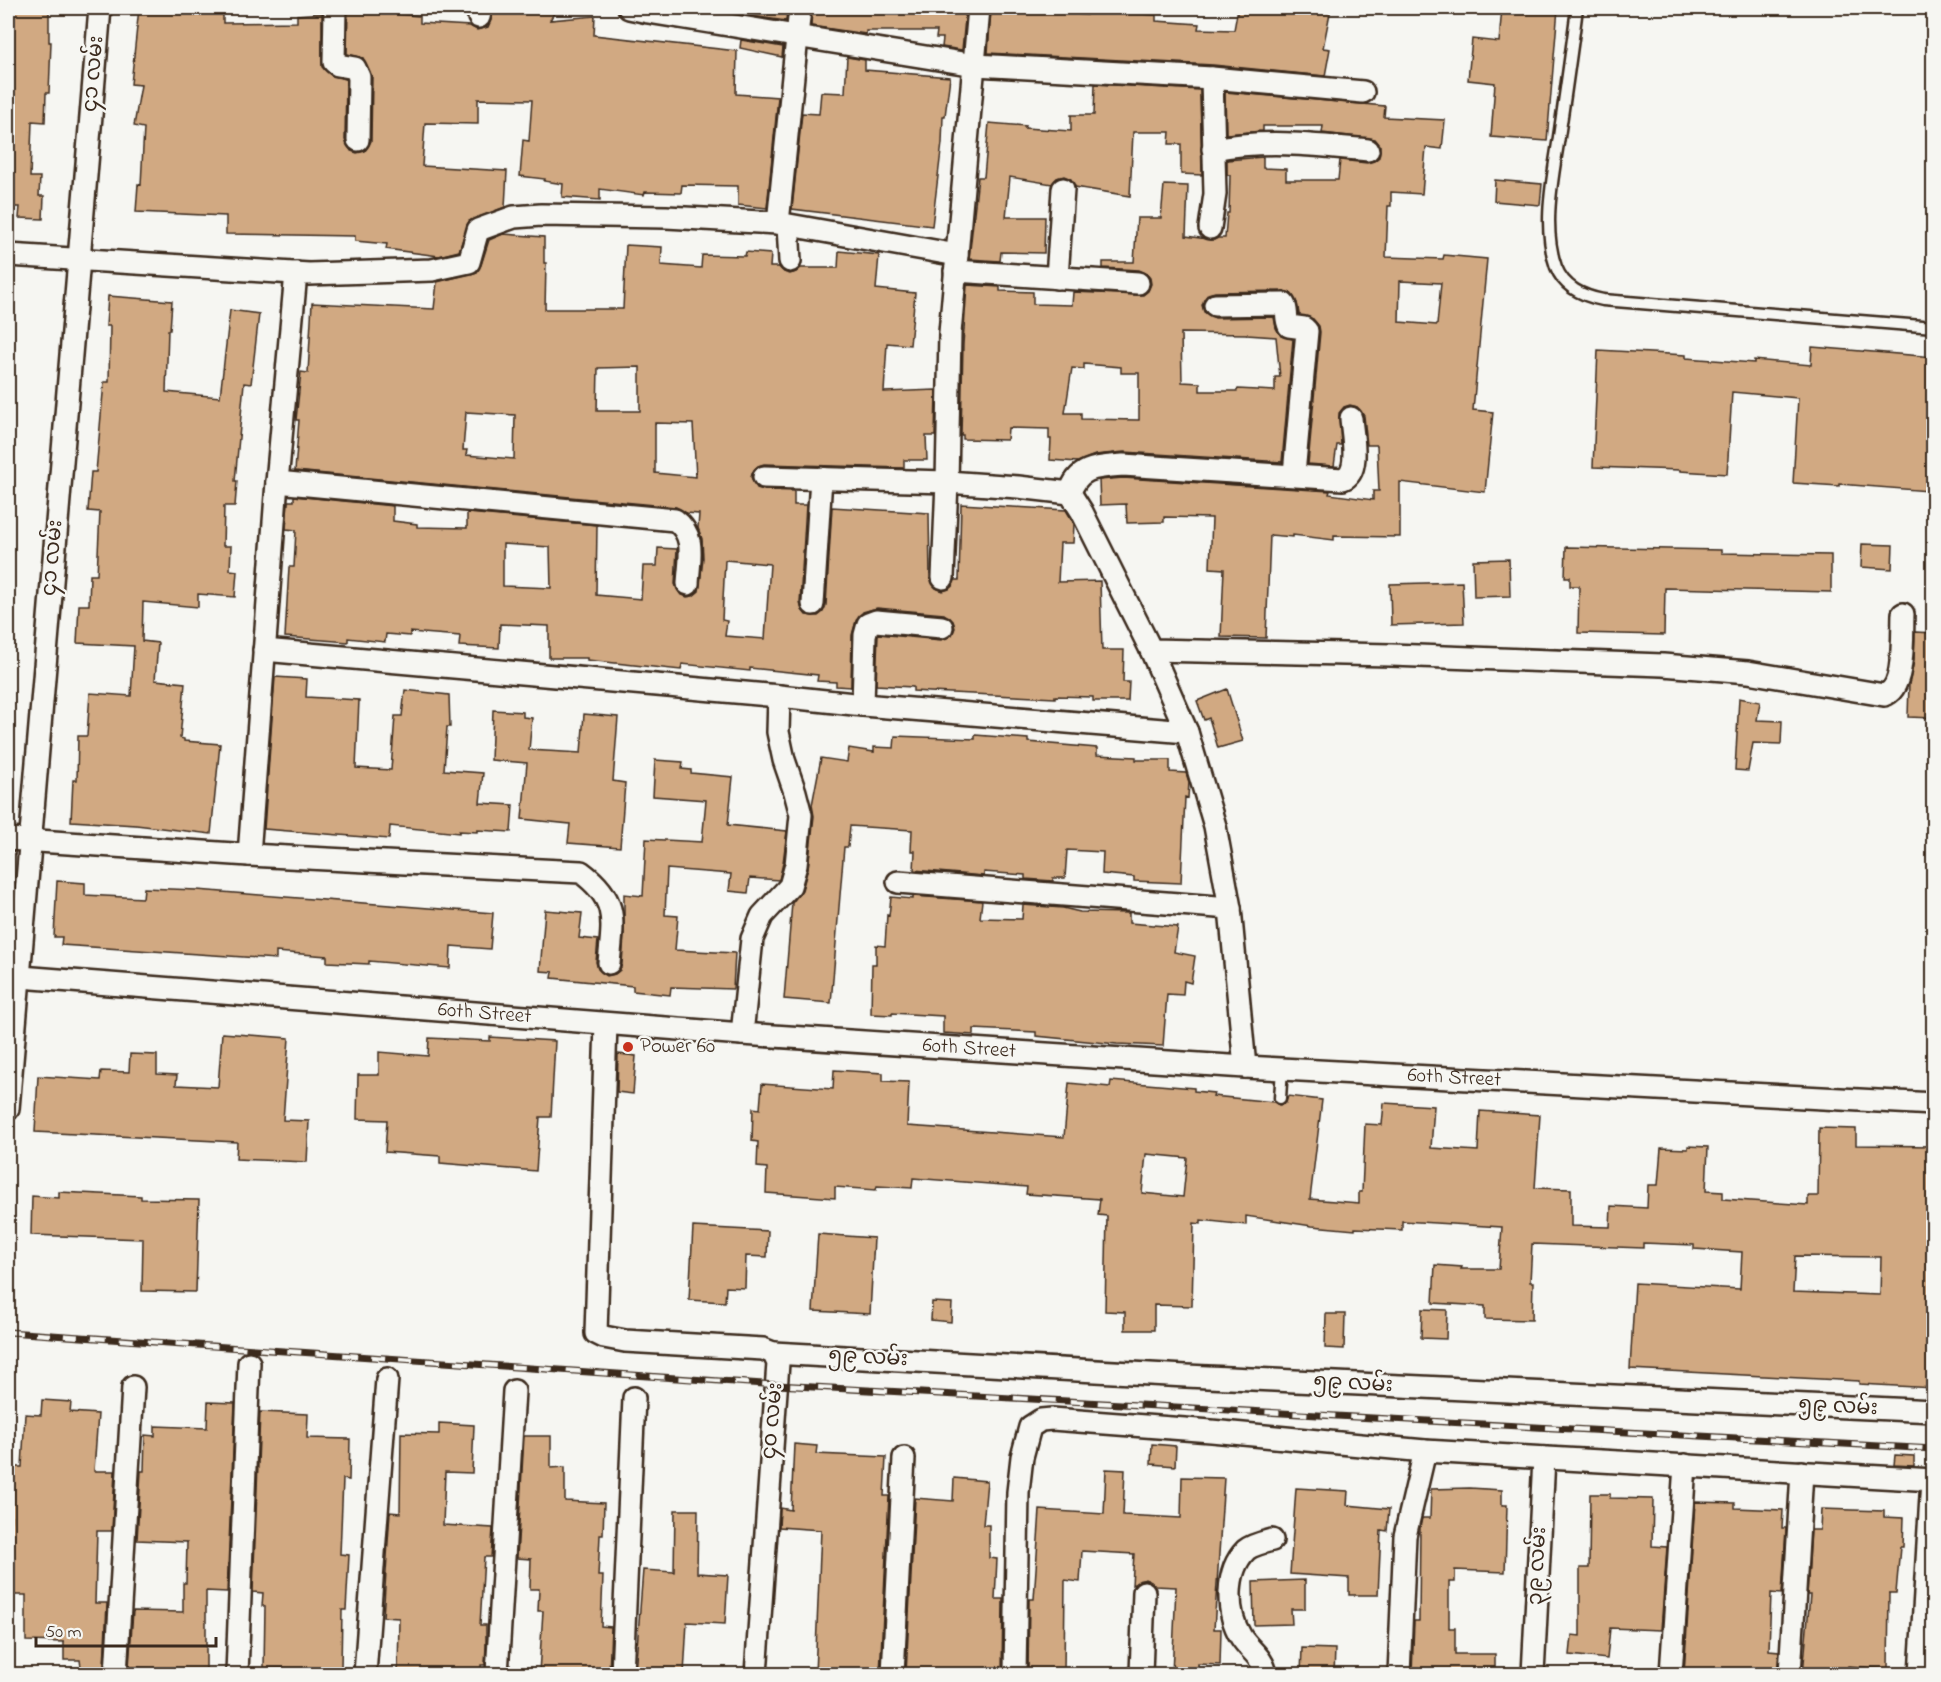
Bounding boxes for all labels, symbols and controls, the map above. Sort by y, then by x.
street label: ၄၁ လမ်း [73,34,112,113]
street label: ၄၁ လမ်း [32,518,71,597]
street label: 60th Street [437,995,532,1032]
street label: 60th Street [922,1031,1017,1067]
place label: Power 60 [640,1032,715,1062]
marker: Power 60 [621,1040,635,1054]
street label: 60th Street [1407,1061,1502,1096]
street label: ၅၉ လမ်း [827,1338,909,1375]
street label: ၅၉ လမ်း [1312,1364,1394,1401]
street label: ၄၀ လမ်း [752,1381,791,1461]
street label: ၅၉ လမ်း [1797,1387,1879,1424]
street label: ၃၉ လမ်း [1518,1526,1555,1606]
scale bar [36,1610,216,1648]
text: 50 m [45,1620,82,1646]

